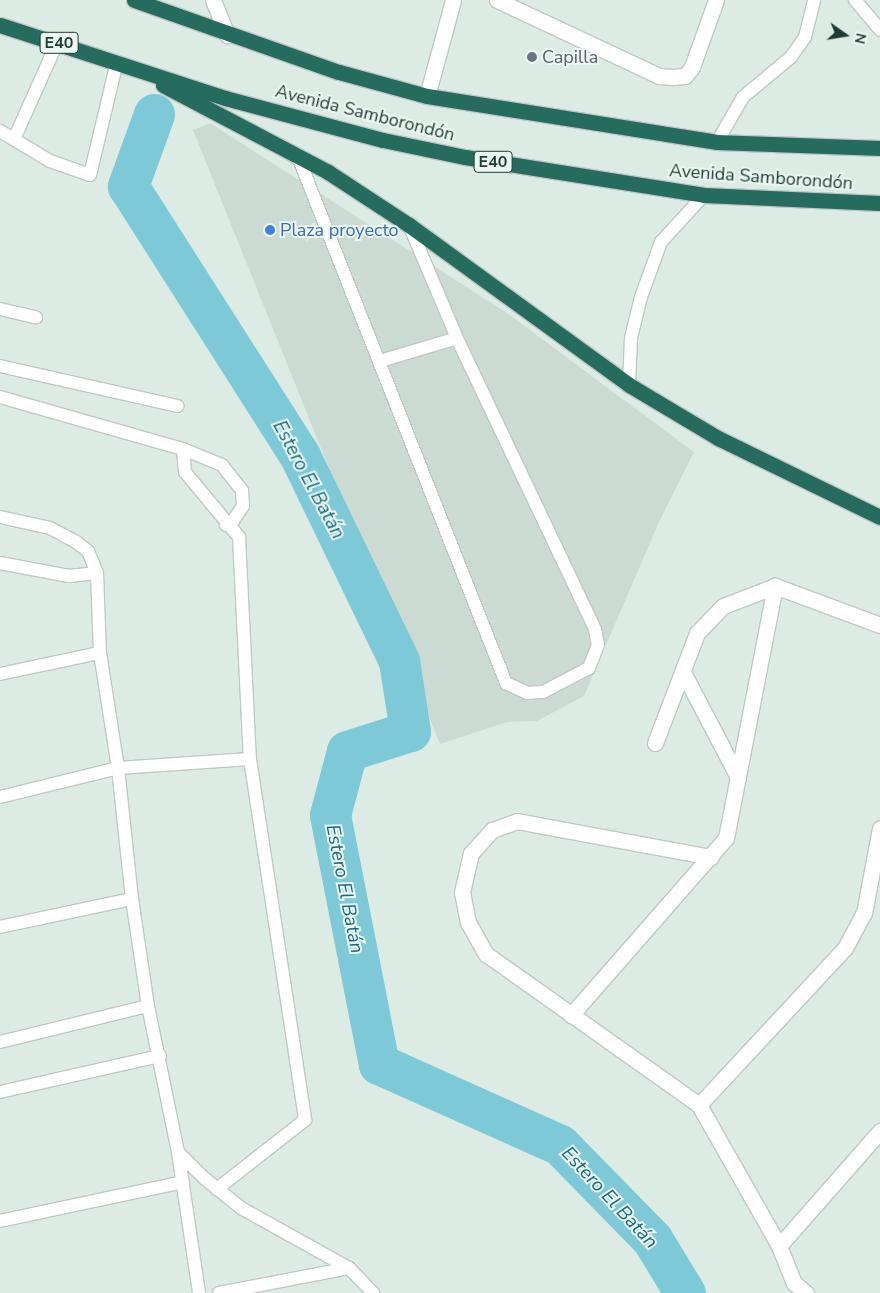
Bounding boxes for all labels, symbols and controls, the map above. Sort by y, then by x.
north arrow [820,10,870,60]
road number: E40 [39,29,79,56]
text: N [850,31,871,46]
place label: Capilla [542,46,598,68]
marker: Capilla [526,51,538,63]
street label: Avenida Samborondón [273,80,457,146]
road number: E40 [473,148,513,176]
street label: Avenida Samborondón [668,160,854,194]
place label: Plaza proyecto [280,219,399,241]
marker: Plaza proyecto [264,224,276,236]
water label: Estero El Batán [267,417,349,543]
water label: Estero El Batán [320,823,368,955]
water label: Estero El Batán [556,1142,662,1254]

